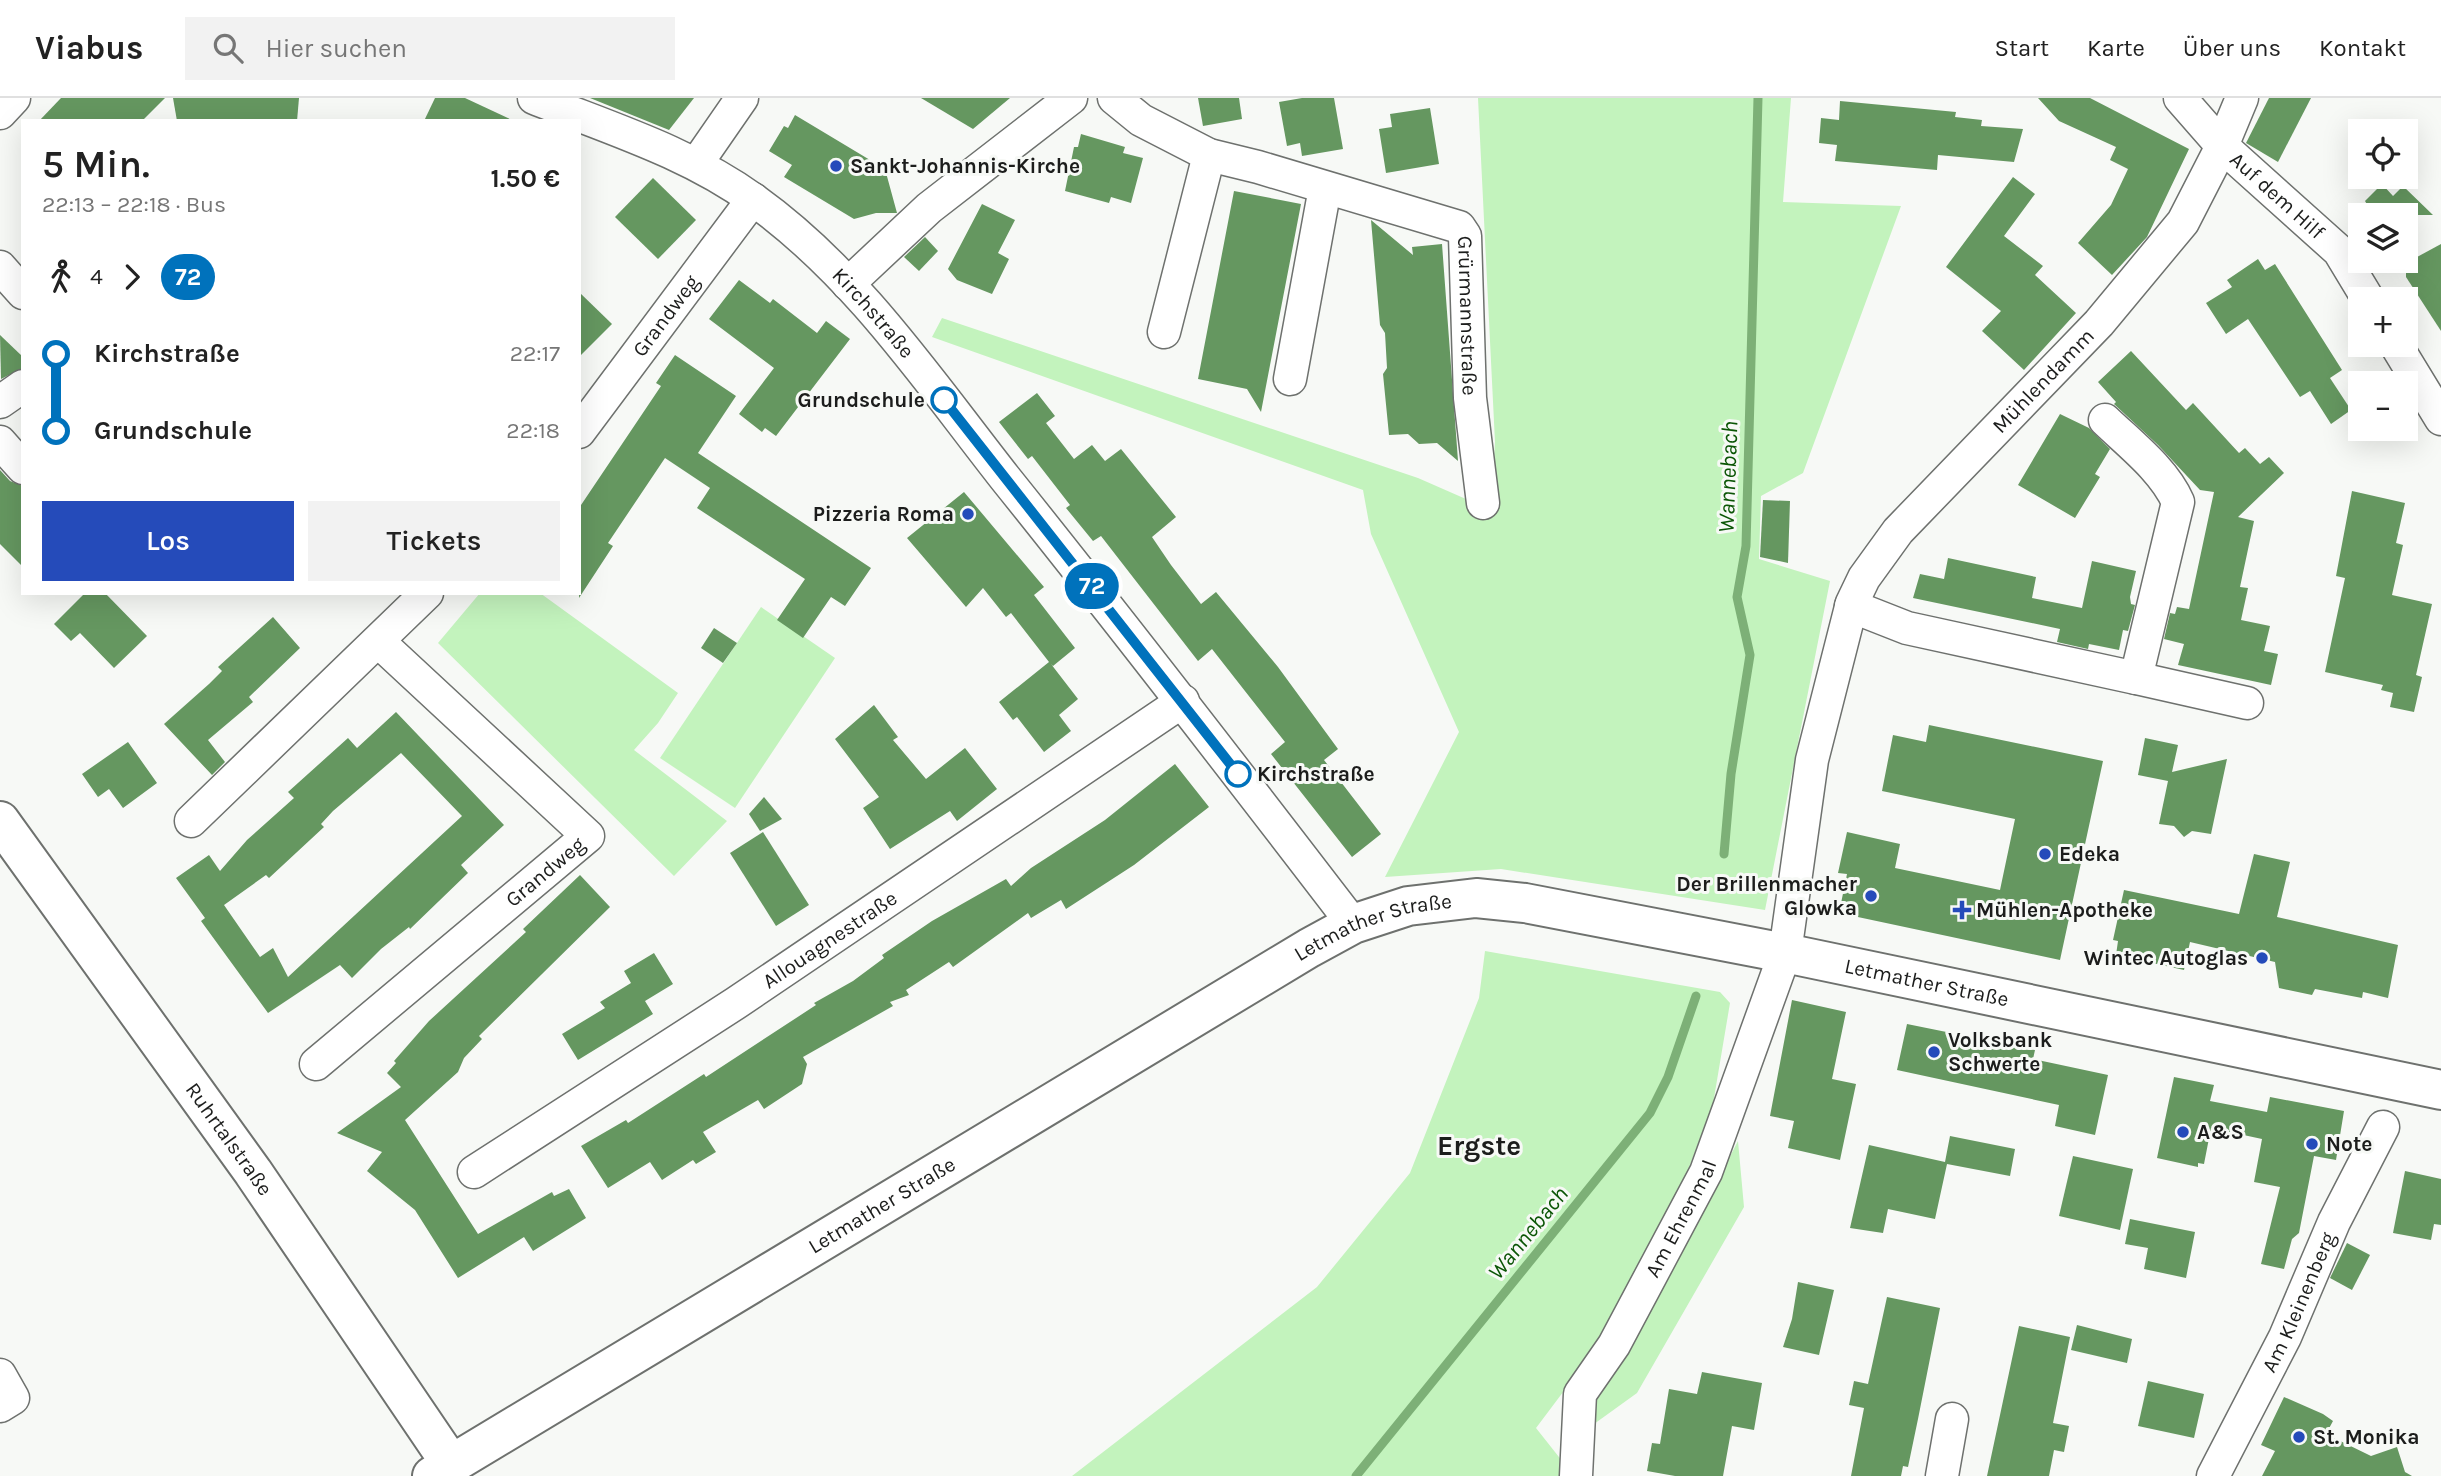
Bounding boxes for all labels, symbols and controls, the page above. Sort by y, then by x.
search box [185,17,675,80]
text: Viabus [35,29,143,67]
icon: search [209,29,247,67]
text: Hier suchen [265,33,407,64]
text: Start [1995,34,2049,62]
text: Karte [2087,34,2145,62]
text: Über uns [2183,34,2281,62]
text: Kontakt [2319,34,2406,62]
map controls [2348,119,2418,441]
button: locate [2348,119,2418,189]
text: 5 Min. [42,142,150,187]
street label: Auf dem Hilf [2225,147,2330,245]
place label: Sankt-Johannis-Kirche [850,154,1080,178]
marker: Sankt-Johannis-Kirche [828,158,844,174]
text: 1.50 € [491,163,560,194]
text: 22:13 – 22:18 · Bus [42,191,226,218]
button: layers [2348,203,2418,273]
street label: Grürmannstraße [1453,235,1482,396]
icon: walk [42,258,80,296]
icon: forward [113,258,151,296]
text: 4 [90,263,103,290]
text: 72 [175,263,201,291]
street label: Kirchstraße [828,263,919,363]
street label: Grandweg [628,270,704,361]
button: + [2348,287,2418,357]
street label: Mühlendamm [1987,324,2099,438]
text: Kirchstraße [94,338,240,369]
text: 22:17 [510,340,560,367]
button: − [2348,371,2418,441]
marker: Grundschule [931,387,957,413]
place label: Grundschule [797,388,925,412]
text: Grundschule [94,415,252,446]
text: 22:18 [506,417,560,444]
water label: Wannebach [1713,421,1743,533]
button: Los [42,501,294,581]
button: Tickets [308,501,560,581]
place label: Pizzeria Roma [813,502,954,526]
marker: Pizzeria Roma [960,506,976,522]
line badge: 72 [1060,563,1124,609]
text: 72 [1079,572,1105,600]
marker: Kirchstraße [1225,761,1251,787]
place label: Kirchstraße [1257,762,1375,786]
street label: Grandweg [501,832,590,912]
place label: Edeka [2059,842,2120,866]
marker: Edeka [2037,846,2053,862]
place label: Der Brillenmacher Glowka [1676,872,1858,920]
street label: Allouagnestraße [758,886,901,993]
marker: Der Brillenmacher Glowka [1863,888,1879,904]
street label: Letmather Straße [1290,889,1453,966]
place label: Mühlen-Apotheke [1976,898,2153,922]
marker: Mühlen-Apotheke [1954,902,1970,918]
place label: Wintec Autoglas [2084,946,2248,970]
marker: Wintec Autoglas [2254,950,2270,966]
street label: Letmather Straße [1843,954,2011,1011]
place label: Volksbank Schwerte [1948,1028,2053,1076]
marker: Volksbank Schwerte [1926,1044,1942,1060]
street label: Ruhrtalstraße [181,1078,277,1200]
place label: A&S [2197,1120,2244,1144]
marker: A&S [2175,1124,2191,1140]
district label: Ergste [1437,1129,1521,1162]
place label: Note [2326,1132,2372,1156]
marker: Note [2304,1136,2320,1152]
street label: Letmather Straße [804,1152,960,1259]
street label: Am Ehrenmal [1640,1157,1721,1281]
water label: Wannebach [1482,1181,1574,1285]
street label: Am Kleinenberg [2257,1228,2340,1376]
place label: St. Monika [2313,1425,2419,1449]
marker: St. Monika [2291,1429,2307,1445]

